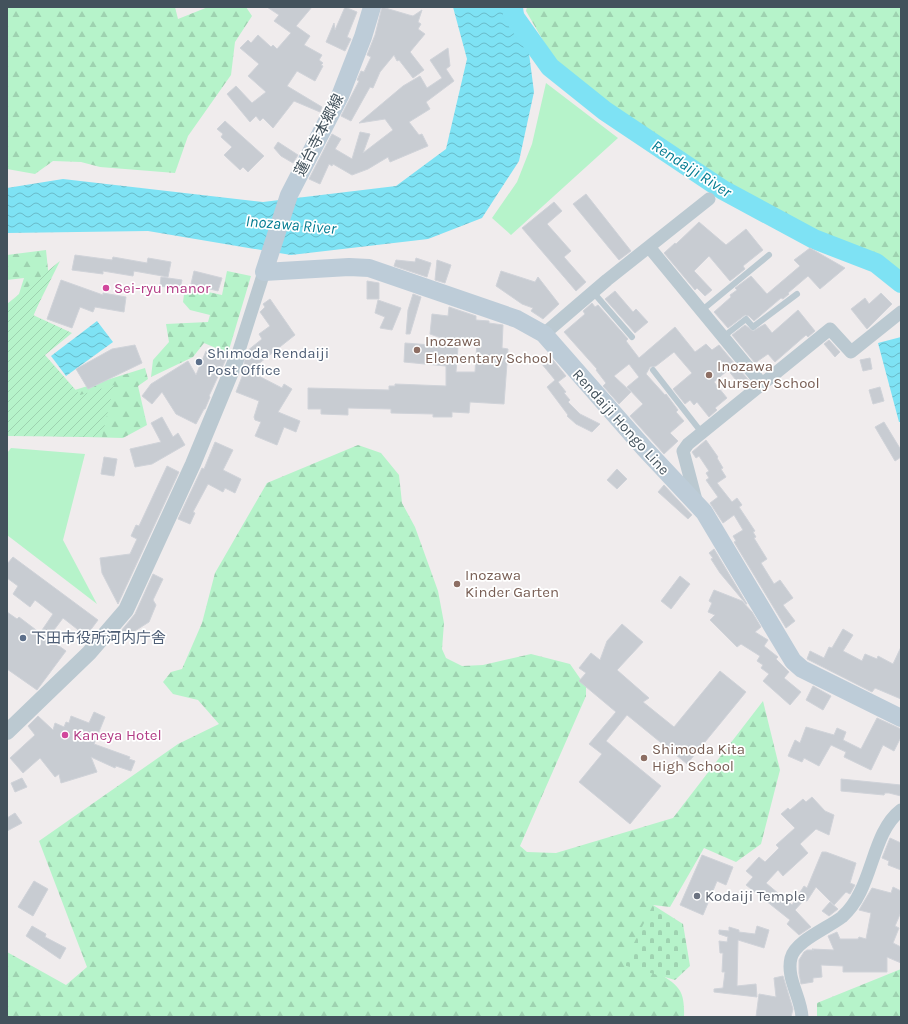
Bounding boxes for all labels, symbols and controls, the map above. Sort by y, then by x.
street label: 蓮台寺本郷線 [291,91,347,179]
water label: Rendaiji River [648,136,736,202]
water label: Inozawa River [245,211,337,238]
place label: Sei-ryu manor [114,279,211,297]
marker: Sei-ryu manor [101,283,111,293]
place label: Inozawa Elementary School [425,332,552,367]
place label: Shimoda Rendaiji Post Office [207,344,329,379]
marker: Inozawa Elementary School [412,345,422,355]
marker: Shimoda Rendaiji Post Office [194,357,204,367]
place label: Inozawa Nursery School [717,357,820,392]
street label: Rendaiji Hongo Line [569,365,673,479]
marker: Inozawa Nursery School [704,370,714,380]
place label: Inozawa Kinder Garten [465,566,559,601]
marker: Inozawa Kinder Garten [452,579,462,589]
place label: 下田市役所河内庁舎 [31,629,166,647]
marker: 下田市役所河内庁舎 [18,633,28,643]
place label: Kaneya Hotel [73,726,162,744]
marker: Kaneya Hotel [60,730,70,740]
place label: Shimoda Kita High School [652,740,745,775]
marker: Shimoda Kita High School [639,753,649,763]
place label: Kodaiji Temple [705,887,805,905]
marker: Kodaiji Temple [692,891,702,901]

